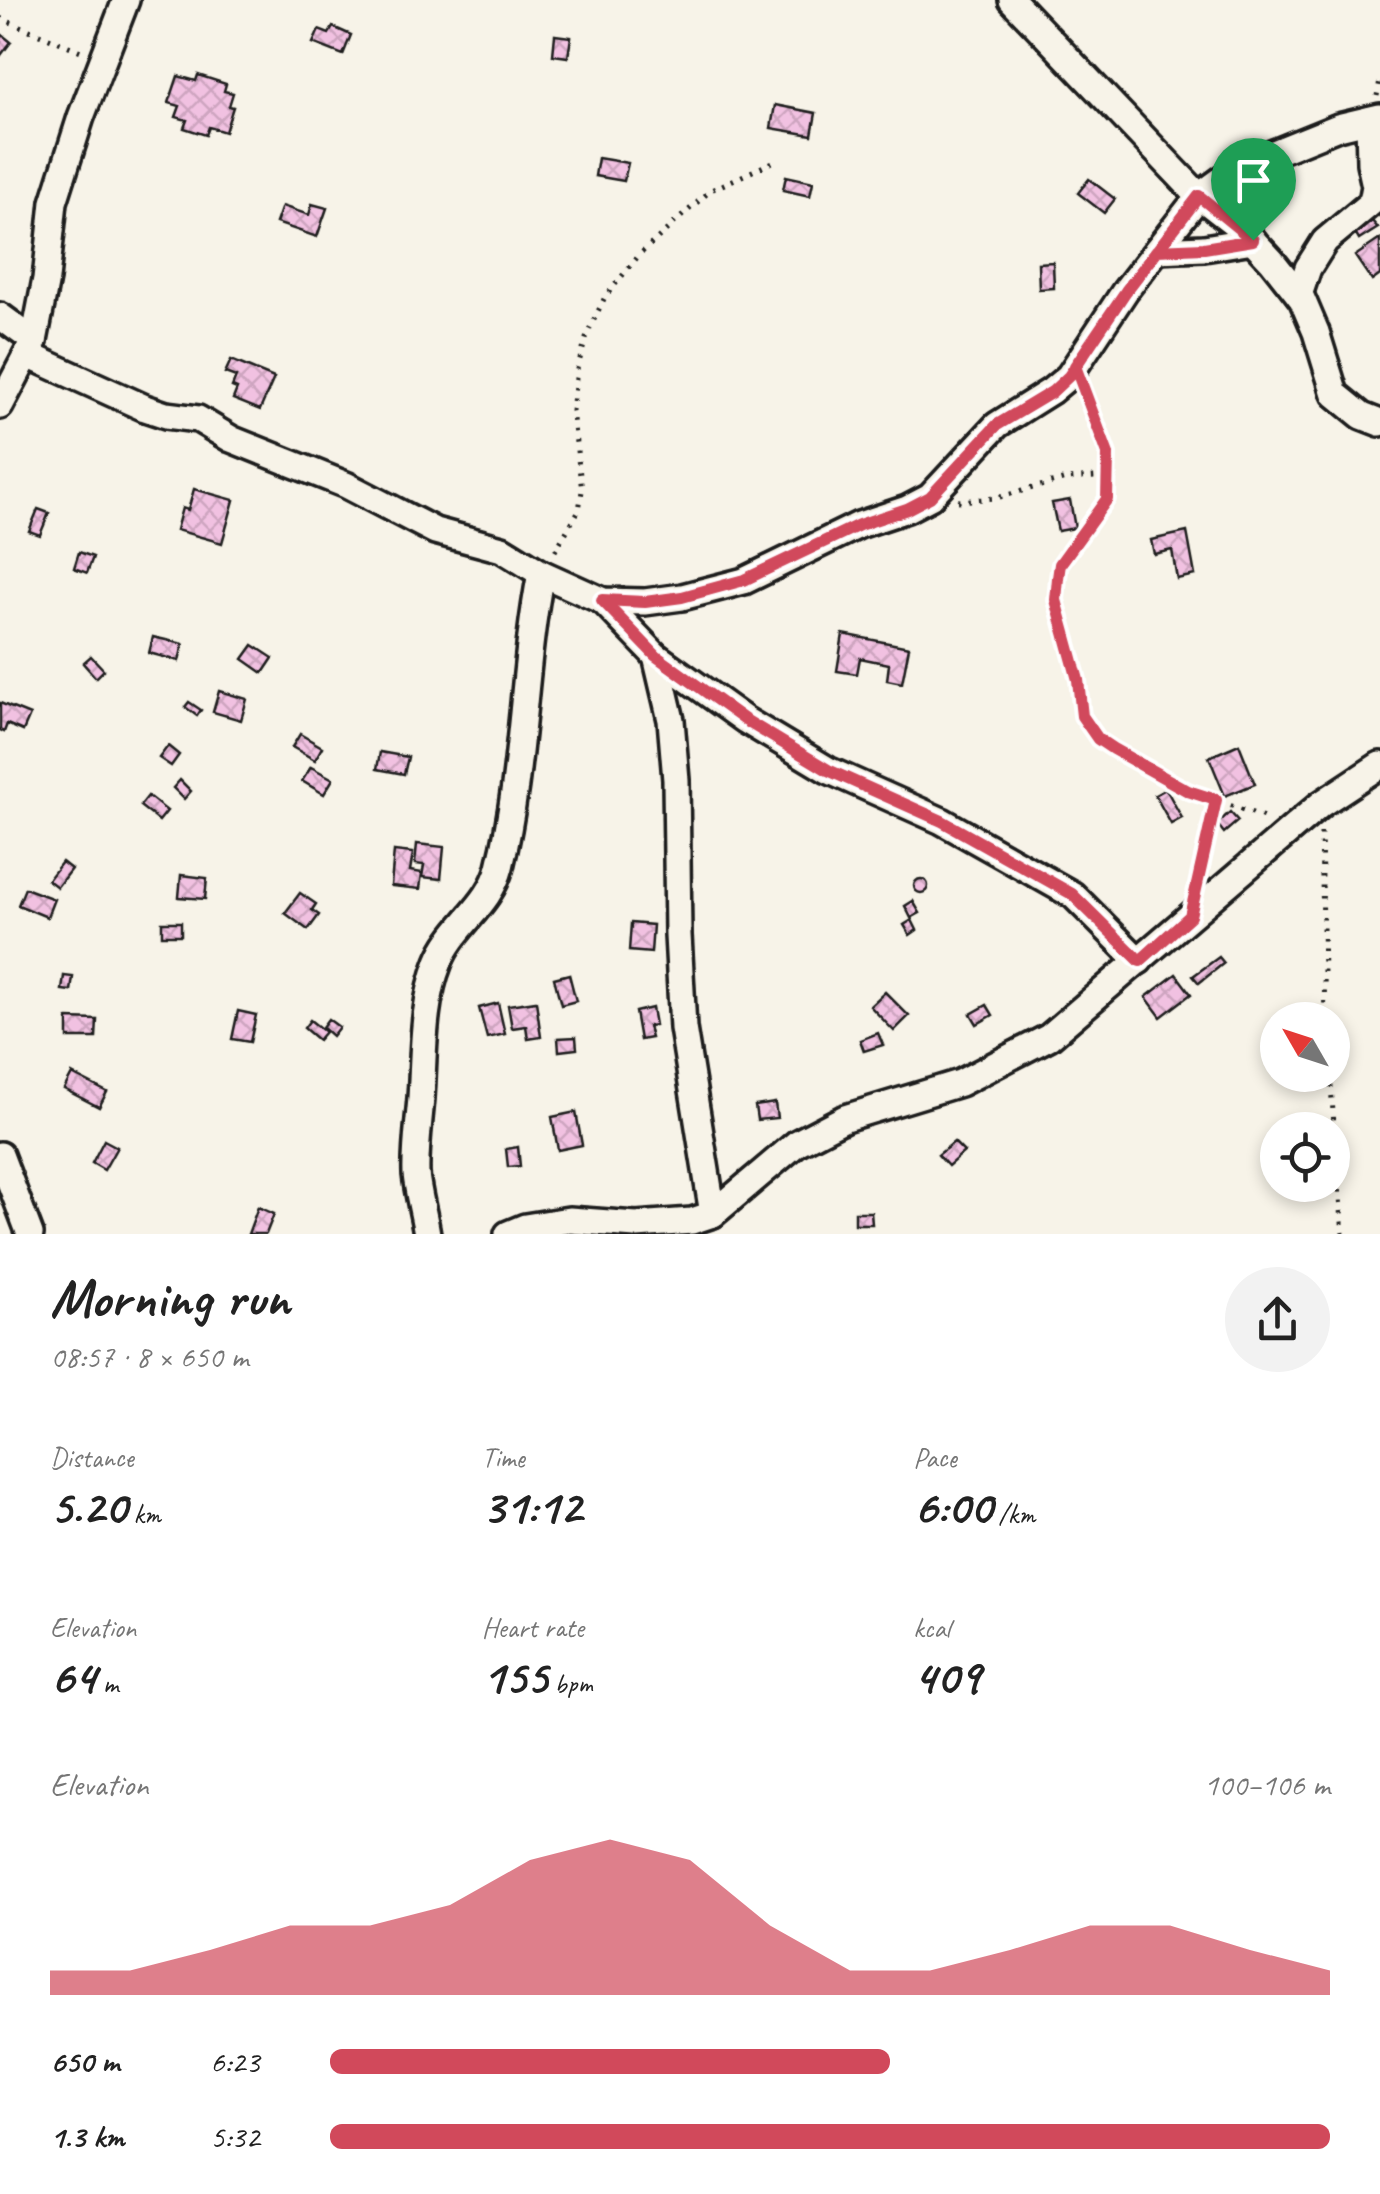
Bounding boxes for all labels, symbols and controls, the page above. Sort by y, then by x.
pin [1211,138,1296,241]
icon: arrive [1226,153,1281,208]
north arrow [1260,1002,1350,1092]
map controls [1260,1002,1350,1202]
button: locate [1260,1112,1350,1202]
text: Morning run [50,1263,290,1333]
button: share [1225,1267,1330,1372]
text: 08:57 · 8 × 650 m [50,1336,248,1377]
text: Distance [50,1440,134,1475]
text: Time [482,1440,525,1475]
text: Pace [913,1440,956,1475]
text: 5.20 [50,1475,127,1538]
text: 31:12 [482,1475,582,1538]
text: 6:00 [913,1475,992,1538]
text: km [127,1496,161,1531]
text: /km [992,1496,1035,1531]
text: Elevation [50,1610,136,1645]
text: Heart rate [482,1610,584,1645]
text: kcal [913,1610,950,1645]
text: 64 [50,1645,96,1708]
text: 155 [482,1645,548,1708]
text: 409 [913,1645,980,1708]
text: m [96,1666,119,1701]
text: bpm [548,1666,593,1701]
text: Elevation [50,1764,148,1805]
text: 100–106 m [1204,1764,1330,1805]
text: 650 m [50,2041,119,2082]
text: 6:23 [210,2041,260,2082]
text: 1.3 km [50,2116,124,2157]
text: 5:32 [210,2116,260,2157]

